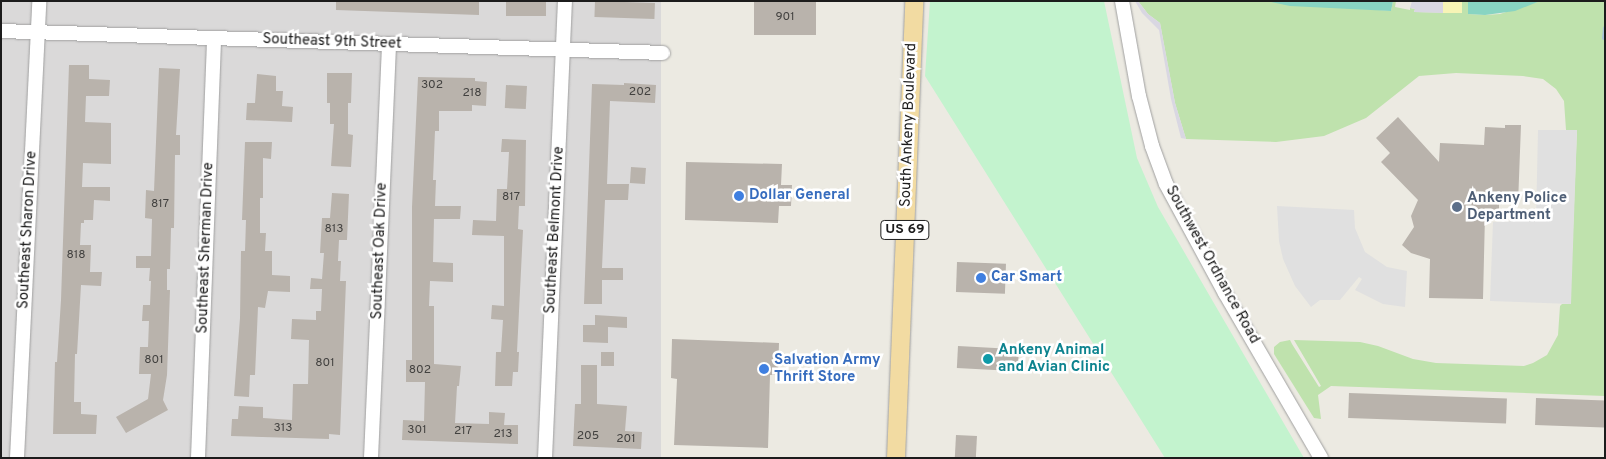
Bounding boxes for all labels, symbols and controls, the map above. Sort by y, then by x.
house number: 901 [775,11,795,25]
street label: Southeast 9th Street [262,31,402,53]
street label: South Ankeny Boulevard [897,42,921,208]
house number: 302 [421,79,443,93]
house number: 202 [629,86,651,100]
house number: 218 [462,87,482,101]
street label: Southeast Belmont Drive [542,146,568,314]
street label: Southeast Sharon Drive [15,150,41,310]
street label: Southeast Sherman Drive [194,162,218,334]
street label: Southeast Oak Drive [369,182,391,320]
street label: Southwest Ordnance Road [1161,183,1263,347]
place label: Dollar General [749,187,850,205]
place label: Ankeny Police Department [1467,189,1567,224]
marker: Dollar General [733,190,745,202]
house number: 817 [502,191,520,205]
house number: 817 [151,198,169,212]
marker: Ankeny Police Department [1451,201,1463,213]
road number: US 69 [880,218,930,242]
house number: 813 [324,223,344,237]
house number: 818 [66,249,86,263]
place label: Car Smart [991,269,1062,287]
marker: Car Smart [975,272,987,284]
place label: Ankeny Animal and Avian Clinic [998,341,1111,376]
place label: Salvation Army Thrift Store [774,351,881,386]
marker: Ankeny Animal and Avian Clinic [982,353,994,365]
house number: 801 [144,354,164,368]
house number: 801 [315,357,335,371]
marker: Salvation Army Thrift Store [758,363,770,375]
house number: 802 [409,364,431,378]
house number: 313 [274,422,292,436]
house number: 301 [407,424,427,438]
house number: 217 [454,425,472,439]
house number: 213 [493,428,513,442]
house number: 205 [577,430,599,444]
house number: 201 [616,433,636,447]

